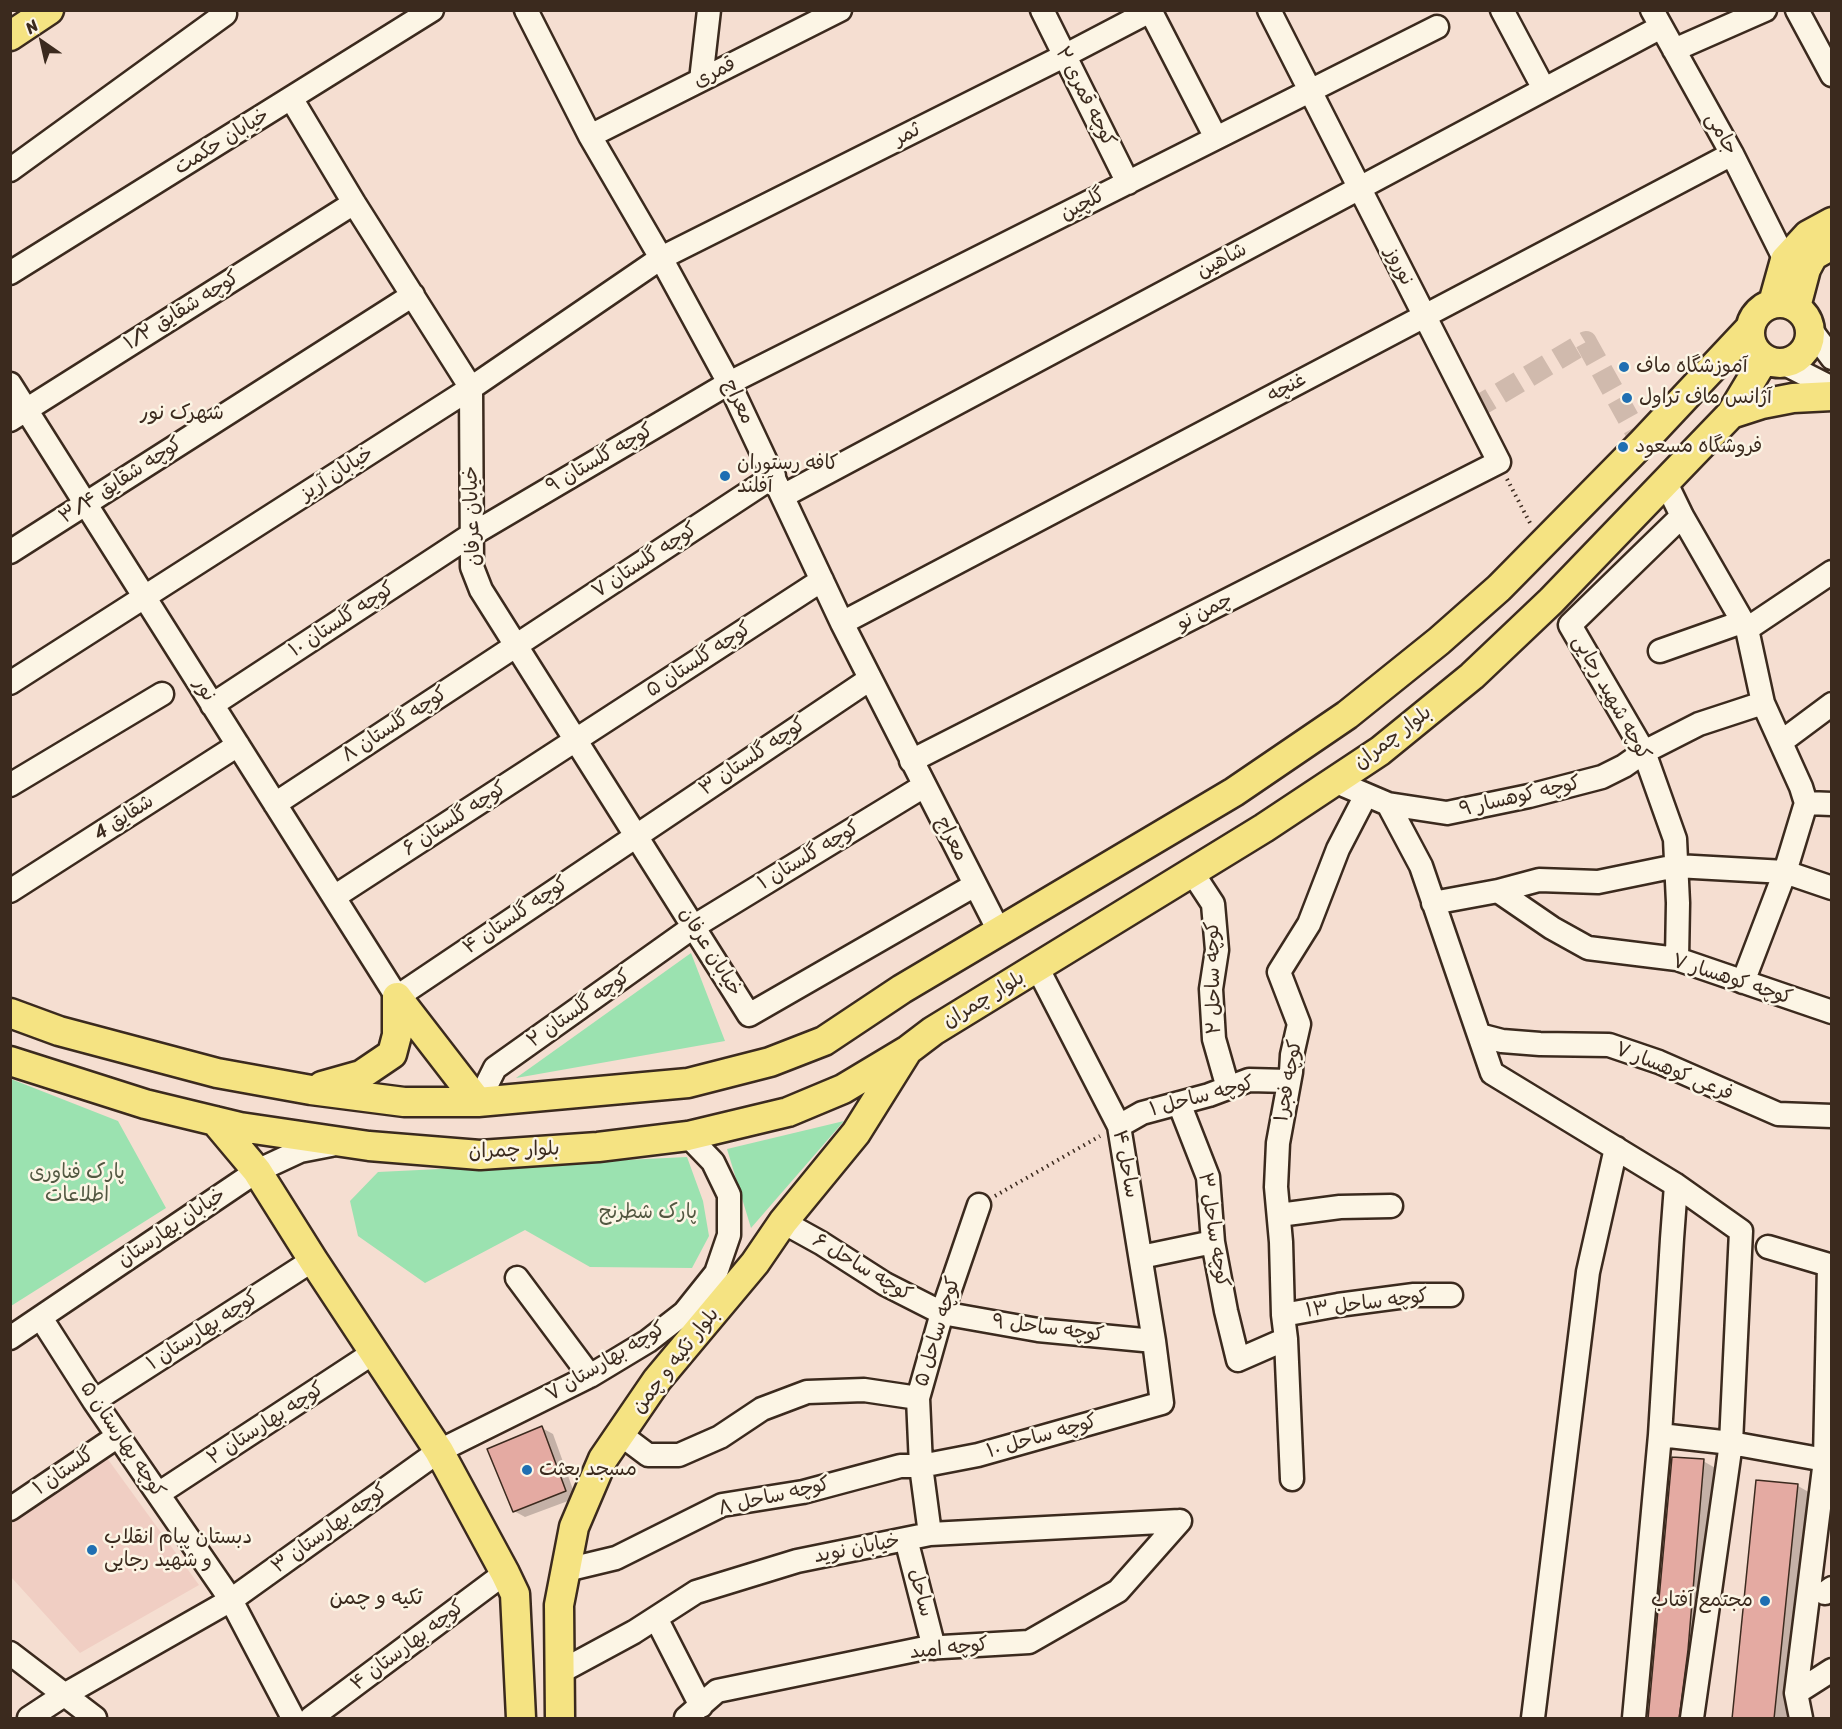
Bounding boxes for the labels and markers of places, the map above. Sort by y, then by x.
place label: آموزشگاه ماف [1636,355,1748,379]
marker: آموزشگاه ماف [1617,360,1631,374]
place label: آژانس ماف تراول [1639,386,1772,410]
marker: آژانس ماف تراول [1620,391,1634,405]
place label: فروشگاه مسعود [1635,435,1762,459]
marker: فروشگاه مسعود [1616,440,1630,454]
place label: کافه رستوران آفلند [737,452,839,499]
marker: کافه رستوران آفلند [718,469,732,483]
place label: مسجد بعثت [539,1458,637,1482]
marker: مسجد بعثت [520,1463,534,1477]
place label: دبستان پبام انقلاب و شهید رجایی [104,1526,252,1573]
marker: دبستان پبام انقلاب و شهید رجایی [85,1543,99,1557]
place label: مجتمع آفتاب [1651,1589,1753,1613]
marker: مجتمع آفتاب [1758,1594,1772,1608]

